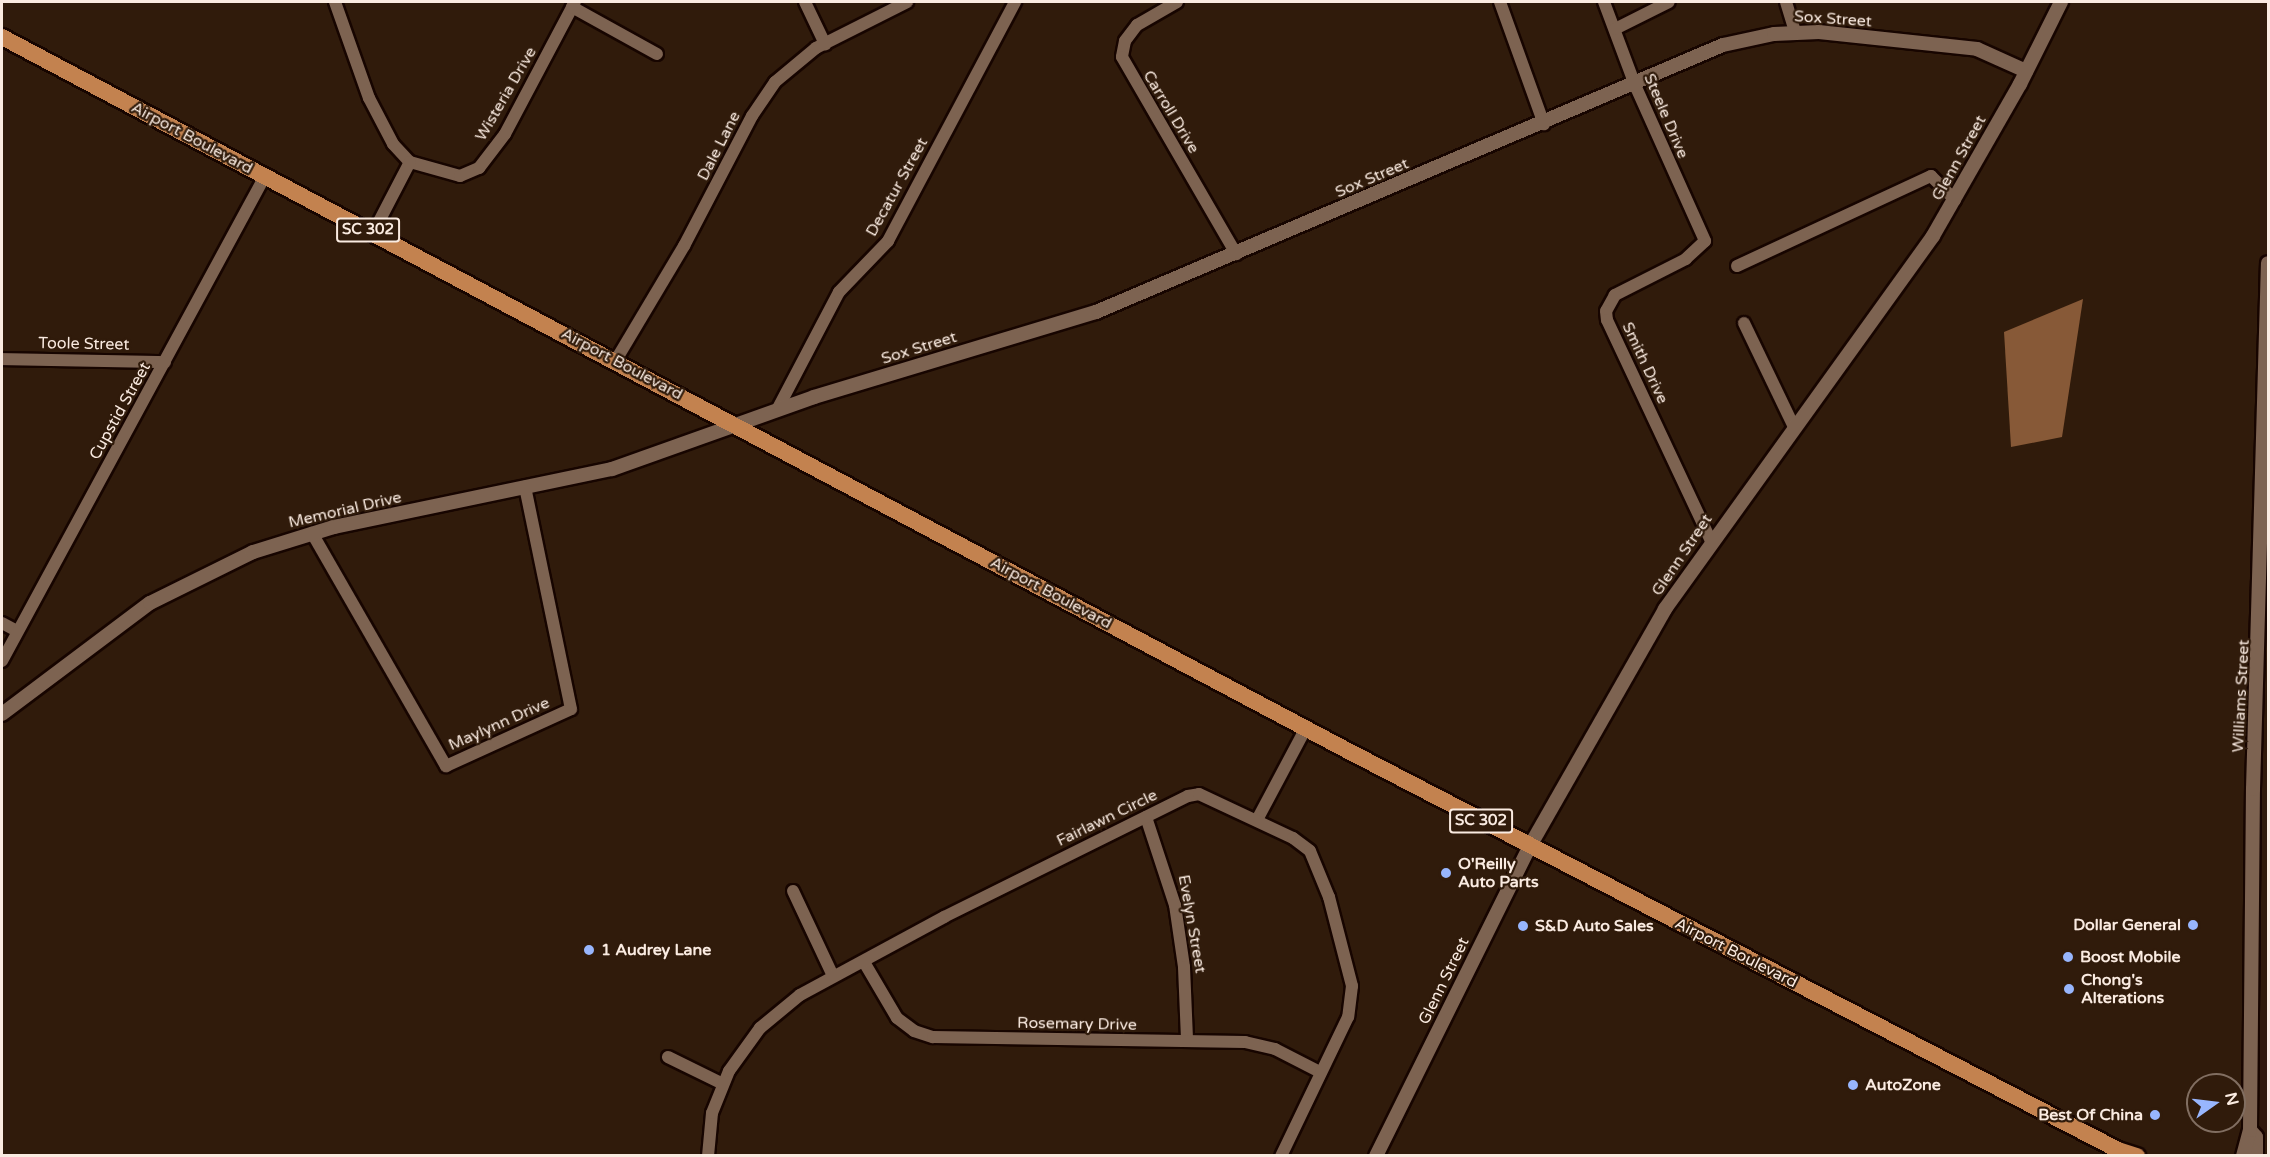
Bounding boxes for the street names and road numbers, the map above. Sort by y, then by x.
street label: Sox Street [1793,7,1873,31]
street label: Wisteria Drive [471,44,541,144]
street label: Carroll Drive [1139,67,1203,157]
street label: Steele Drive [1640,71,1692,161]
street label: Airport Boulevard [128,98,256,178]
street label: Dale Lane [693,108,745,184]
street label: Glenn Street [1928,112,1990,204]
street label: Decatur Street [862,134,932,240]
street label: Sox Street [1332,154,1412,202]
road number: SC 302 [335,218,401,242]
street label: Smith Drive [1618,319,1672,407]
street label: Airport Boulevard [558,324,686,404]
street label: Sox Street [879,327,959,369]
street label: Toole Street [38,334,130,354]
street label: Cupstid Street [85,359,155,463]
street label: Memorial Drive [287,488,403,532]
street label: Glenn Street [1648,510,1716,600]
street label: Airport Boulevard [987,553,1115,633]
street label: Williams Street [2228,639,2254,753]
street label: Maylynn Drive [446,693,552,755]
street label: Fairlawn Circle [1054,785,1160,851]
road number: SC 302 [1448,809,1514,833]
street label: Evelyn Street [1174,873,1210,975]
street label: Airport Boulevard [1672,914,1800,992]
street label: Glenn Street [1415,934,1473,1028]
street label: Rosemary Drive [1017,1013,1137,1035]

